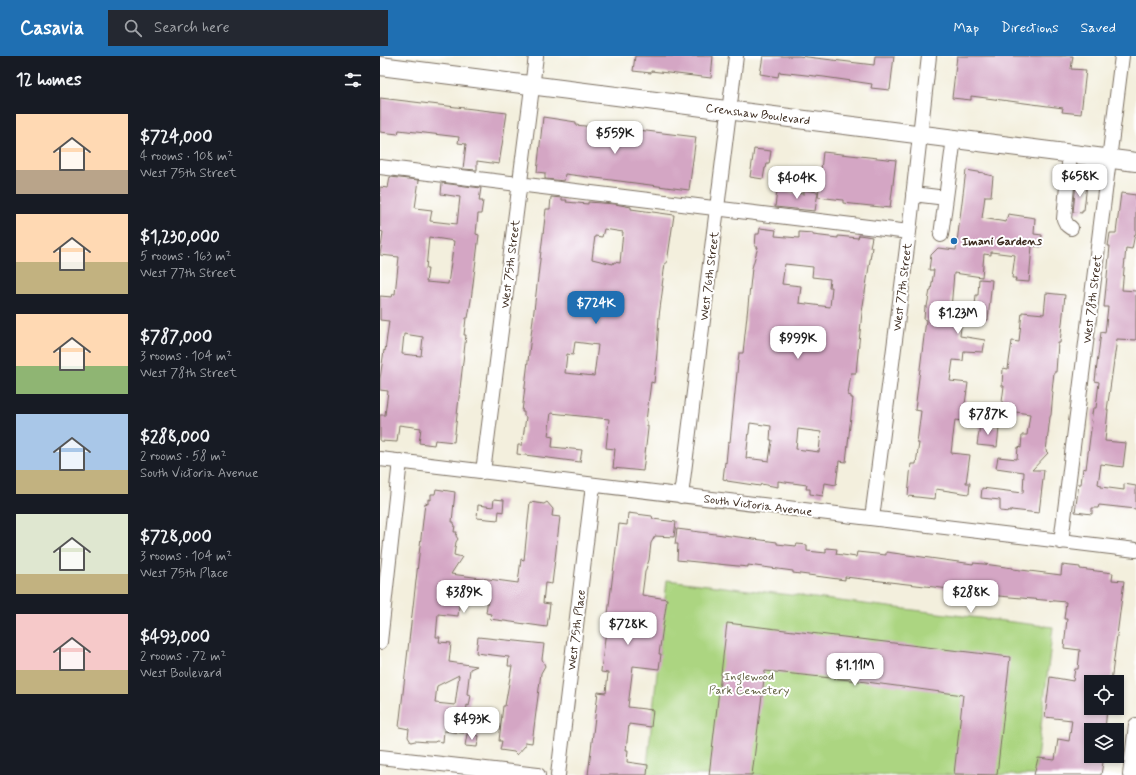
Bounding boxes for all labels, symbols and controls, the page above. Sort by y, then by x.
search box [108,10,388,46]
text: Casavia [20,16,84,41]
icon: search [122,17,144,39]
text: Search here [154,18,229,38]
text: Map [953,19,979,37]
text: Directions [1001,19,1059,37]
text: Saved [1081,19,1116,37]
text: 12 homes [16,69,82,91]
icon: filters [342,69,364,91]
street label: Crenshaw Boulevard [705,101,811,129]
pin: $559K [587,121,643,155]
text: $559K [596,125,634,142]
text: $724,000 [140,126,212,148]
icon: home [48,130,96,178]
text: 4 rooms · 108 m² [140,148,233,165]
pin: $658K [1052,164,1108,198]
text: West 75th Street [140,165,237,182]
pin: $404K [769,166,825,200]
text: $658K [1061,168,1099,185]
text: $404K [777,170,817,187]
street label: West 75th Street [498,219,524,309]
text: $1,230,000 [140,226,220,248]
icon: home [48,230,96,278]
street label: West 76th Street [697,231,723,322]
place label: Imani Gardens [962,234,1043,250]
marker: Imani Gardens [949,236,959,246]
street label: West 77th Street [890,242,916,332]
text: 5 rooms · 163 m² [140,248,231,265]
street label: West 78th Street [1080,254,1106,344]
text: West 77th Street [140,265,236,282]
pin: $724K [568,291,624,325]
text: $724K [576,295,616,312]
pin: $1.23M [925,301,991,335]
text: $1.23M [938,305,978,322]
text: $787,000 [140,326,212,348]
pin: $999K [770,326,826,360]
icon: home [48,330,96,378]
text: $999K [779,330,817,347]
text: 3 rooms · 104 m² [140,348,232,365]
text: West 78th Street [140,365,237,382]
pin: $787K [960,402,1016,436]
text: $787K [968,406,1008,423]
text: $288,000 [140,426,210,448]
icon: home [48,430,96,478]
text: 2 rooms · 58 m² [140,448,227,465]
text: South Victoria Avenue [140,465,259,482]
street label: South Victoria Avenue [703,491,813,521]
text: $728,000 [140,526,212,548]
icon: home [48,530,96,578]
text: 3 rooms · 104 m² [140,548,232,565]
text: West 75th Place [140,565,228,582]
pin: $389K [436,580,492,614]
pin: $288K [943,580,999,614]
text: $389K [446,584,482,601]
text: $288K [952,584,990,601]
street label: West 75th Place [564,589,590,671]
pin: $728K [600,612,656,646]
text: $728K [609,616,647,633]
text: $493,000 [140,626,210,648]
icon: home [48,630,96,678]
text: 2 rooms · 72 m² [140,648,226,665]
pin: $1.11M [822,653,888,687]
text: $1.11M [836,657,874,674]
text: West Boulevard [140,665,222,682]
park label: Inglewood Park Cemetery [709,669,789,699]
map controls [1084,675,1124,763]
button: locate [1084,675,1124,715]
pin: $493K [444,707,500,741]
text: $493K [453,711,491,728]
button: layers [1084,723,1124,763]

